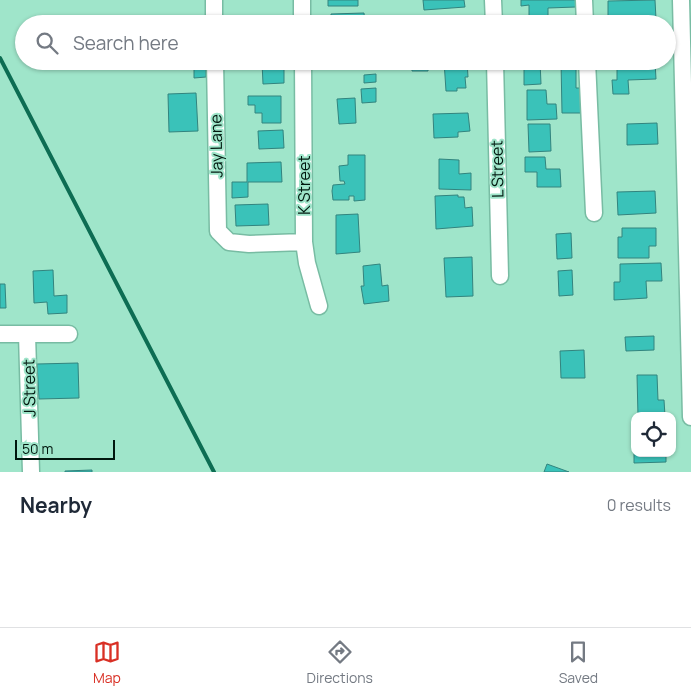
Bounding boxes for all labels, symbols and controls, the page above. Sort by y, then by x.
search box [15,15,676,70]
icon: search [33,29,61,57]
text: Search here [73,30,179,56]
street label: Jay Lane [204,114,228,178]
street label: L Street [485,140,509,198]
street label: K Street [293,155,315,215]
street label: J Street [17,359,41,417]
map controls [631,412,676,457]
button: locate [631,412,676,457]
scale bar [15,437,115,460]
text: 50 m [22,439,53,458]
text: Nearby [20,491,92,519]
text: 0 results [607,494,671,516]
tab: Map [93,638,121,687]
tab: Directions [307,638,373,687]
tab: Saved [559,638,598,687]

